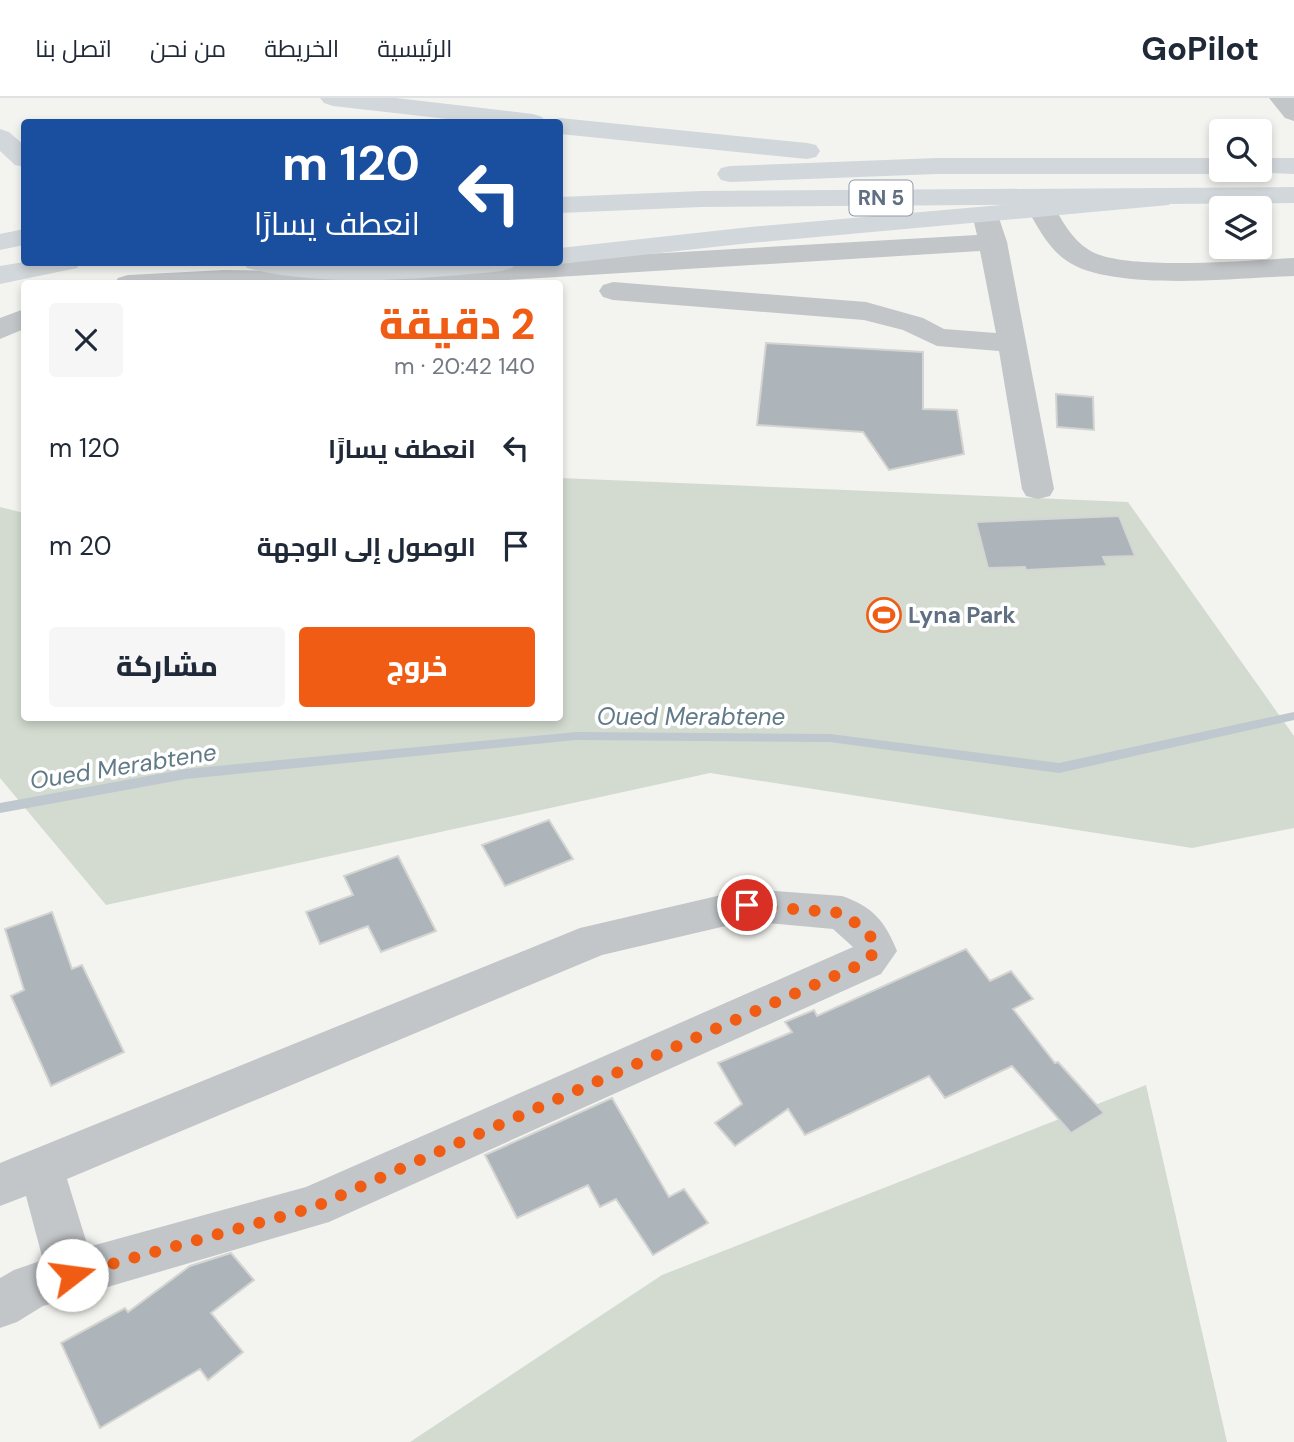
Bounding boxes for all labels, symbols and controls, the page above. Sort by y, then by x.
text: GoPilot [1141,27,1259,70]
text: اتصل بنا [35,33,112,64]
text: من نحن [150,33,226,64]
text: الخريطة [264,33,339,64]
text: الرئيسية [377,33,452,64]
map controls [1209,119,1272,259]
button: search [1209,119,1272,182]
text: 120 m [282,131,420,195]
icon: left [444,147,535,238]
road number: RN 5 [850,180,912,216]
button: layers [1209,196,1272,259]
text: انعطف يسارًا [254,203,420,245]
text: 2 دقيقة [379,297,535,352]
button: close [49,303,123,377]
text: 140 m · 20:42 [394,351,535,381]
icon: left [497,429,535,467]
text: 120 m [49,431,120,465]
text: انعطف يسارًا [328,432,476,466]
icon: arrive [497,527,535,565]
text: 20 m [49,529,112,563]
text: الوصول إلى الوجهة [257,530,476,564]
sports icon: Lyna Park [865,596,903,634]
place label: Lyna Park [908,600,1016,630]
button: مشاركة [49,627,285,707]
button: خروج [299,627,535,707]
water label: Oued Merabtene [597,701,785,732]
water label: Oued Merabtene [27,736,219,796]
pin [717,875,777,935]
icon: arrive [728,886,766,924]
position arrow [35,1238,109,1312]

